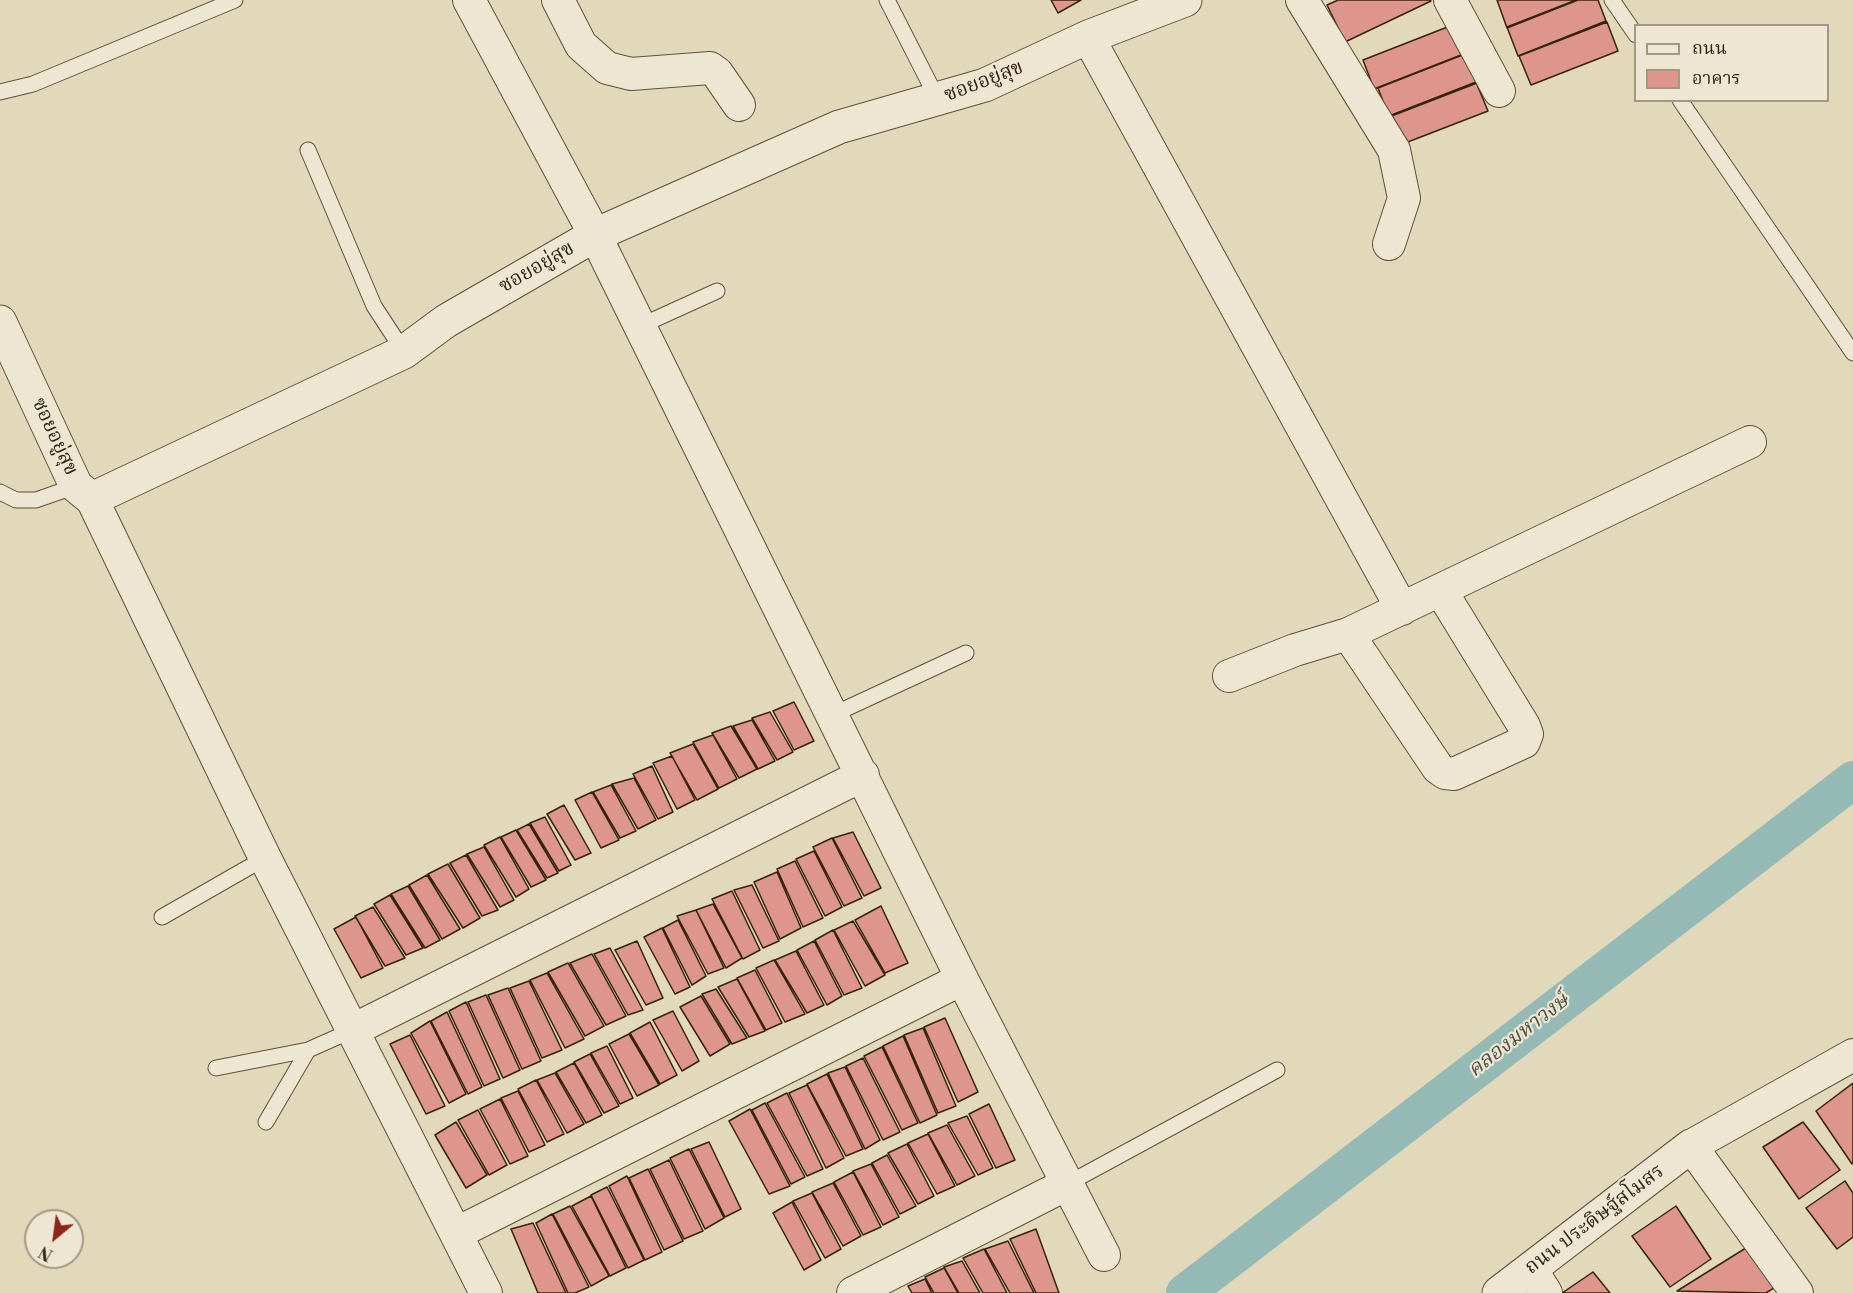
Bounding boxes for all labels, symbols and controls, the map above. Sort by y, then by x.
legend [1634,24,1829,102]
text: ถนน [1692,37,1727,60]
street label: ซอยอยู่สุข [941,56,1027,108]
text: อาคาร [1692,67,1741,90]
street label: ซอยอยู่สุข [495,237,579,299]
street label: ซอยอยู่สุข [26,394,82,480]
water label: คลองมหาวงษ์ [1463,989,1575,1083]
street label: ถนน ประดิษฐ์สโมสร [1521,1160,1669,1280]
north arrow [24,1209,84,1269]
text: N [36,1241,57,1265]

